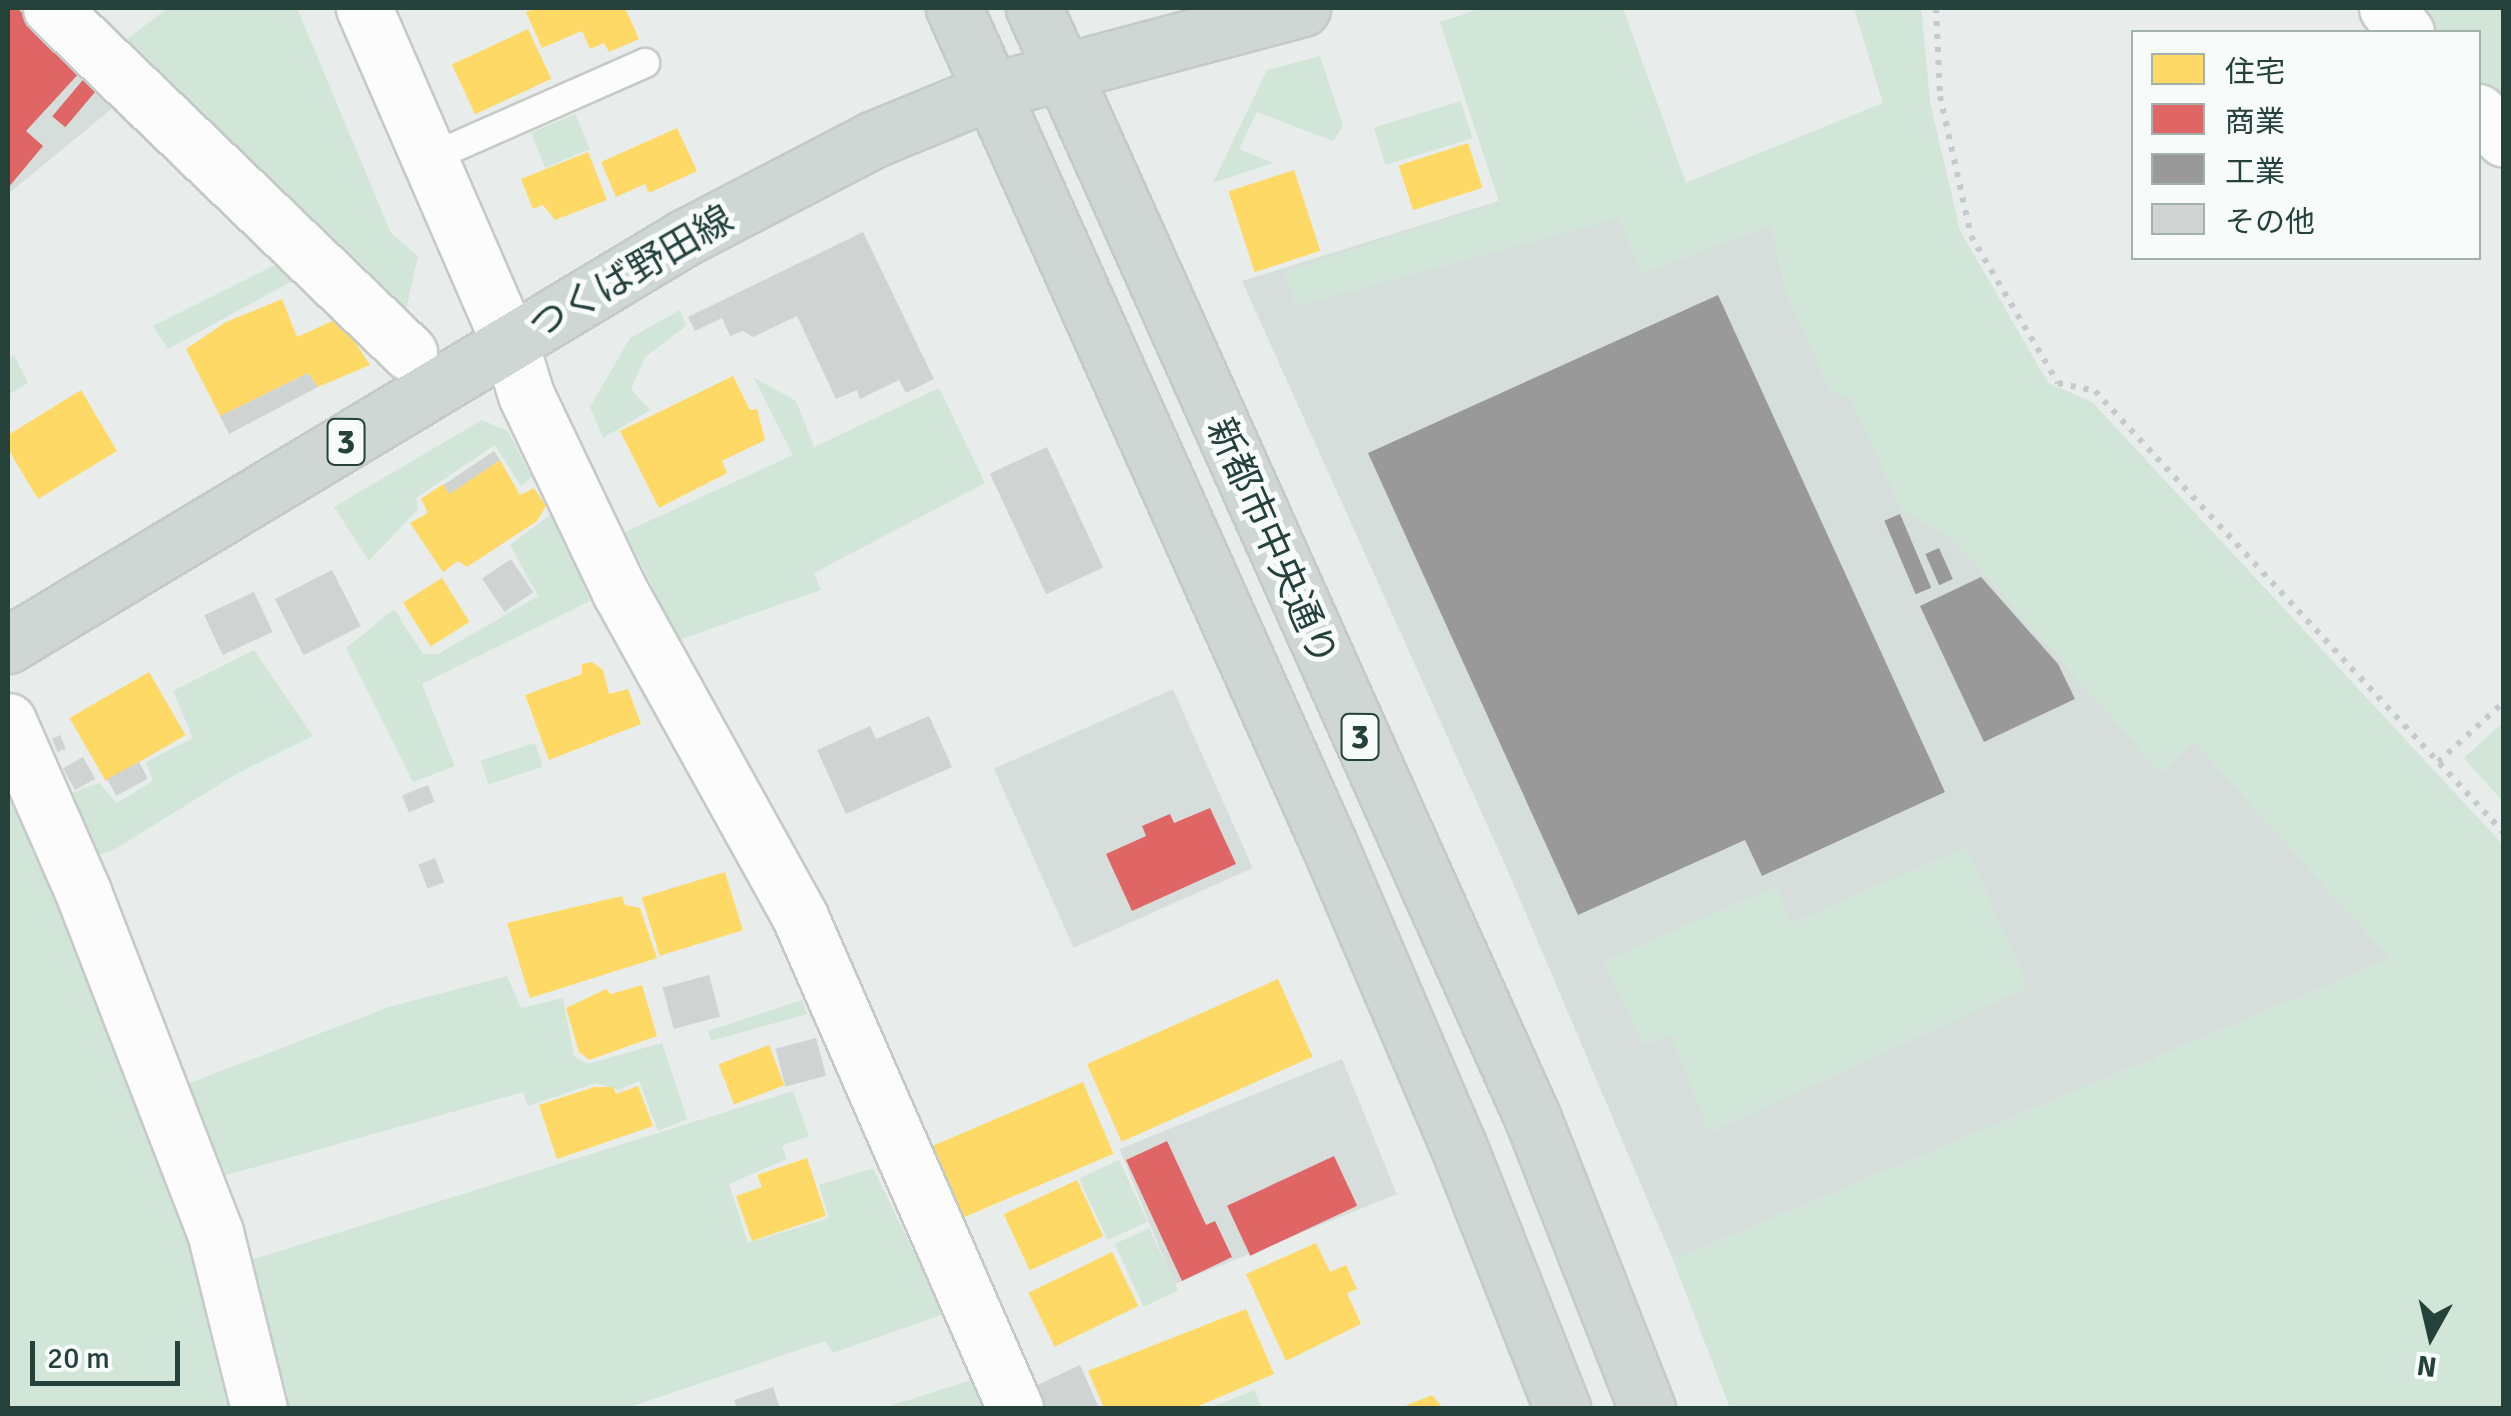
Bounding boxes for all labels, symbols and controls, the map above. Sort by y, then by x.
legend [2131,30,2481,260]
text: 住宅 [2225,54,2285,91]
text: 商業 [2225,104,2285,141]
text: 工業 [2225,154,2285,191]
street label: つくば野田線 [521,196,741,350]
text: その他 [2225,204,2315,241]
street label: 新都市中央通り [1197,411,1347,673]
road number: 3 [326,412,366,472]
road number: 3 [1340,707,1380,767]
north arrow [2381,1286,2481,1386]
scale bar [35,1321,185,1383]
text: 20 m [47,1340,110,1377]
text: N [2415,1348,2439,1384]

